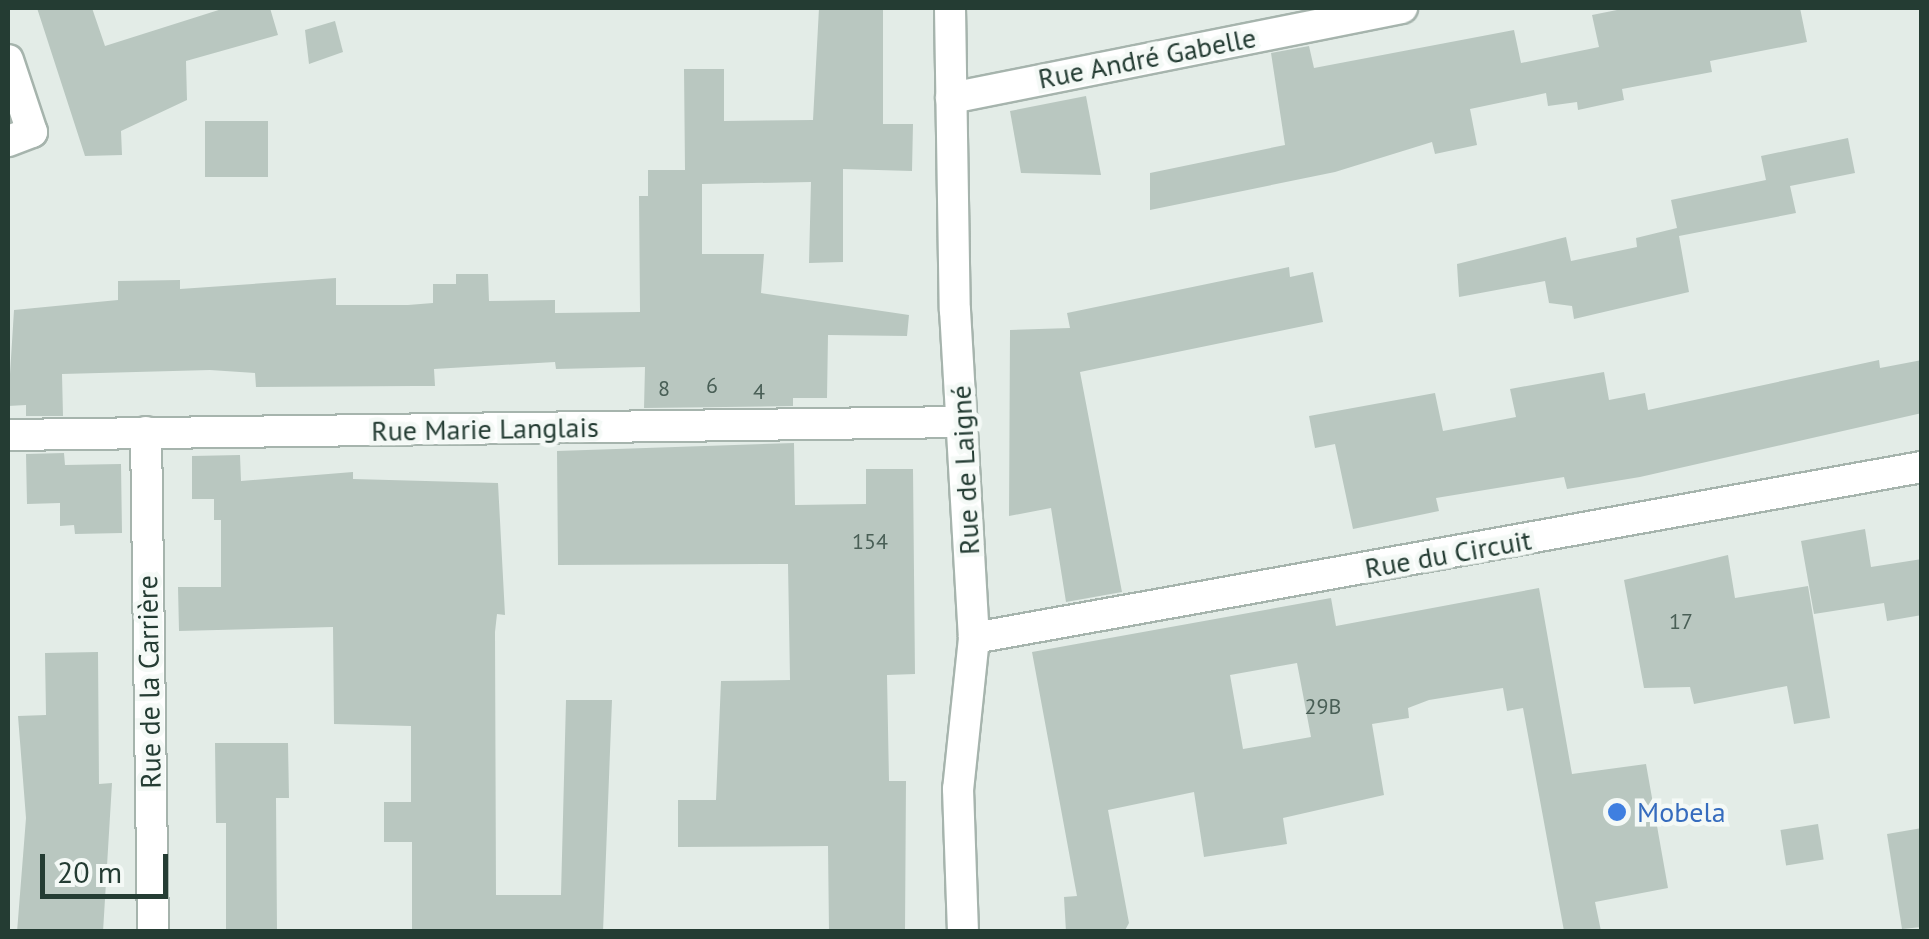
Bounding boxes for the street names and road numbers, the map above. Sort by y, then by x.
street label: Rue André Gabelle [1035,20,1259,96]
street label: Rue de Laigné [944,384,986,556]
street label: Rue Marie Langlais [371,410,599,448]
street label: Rue du Circuit [1362,523,1534,585]
street label: Rue de la Carrière [130,575,168,789]

